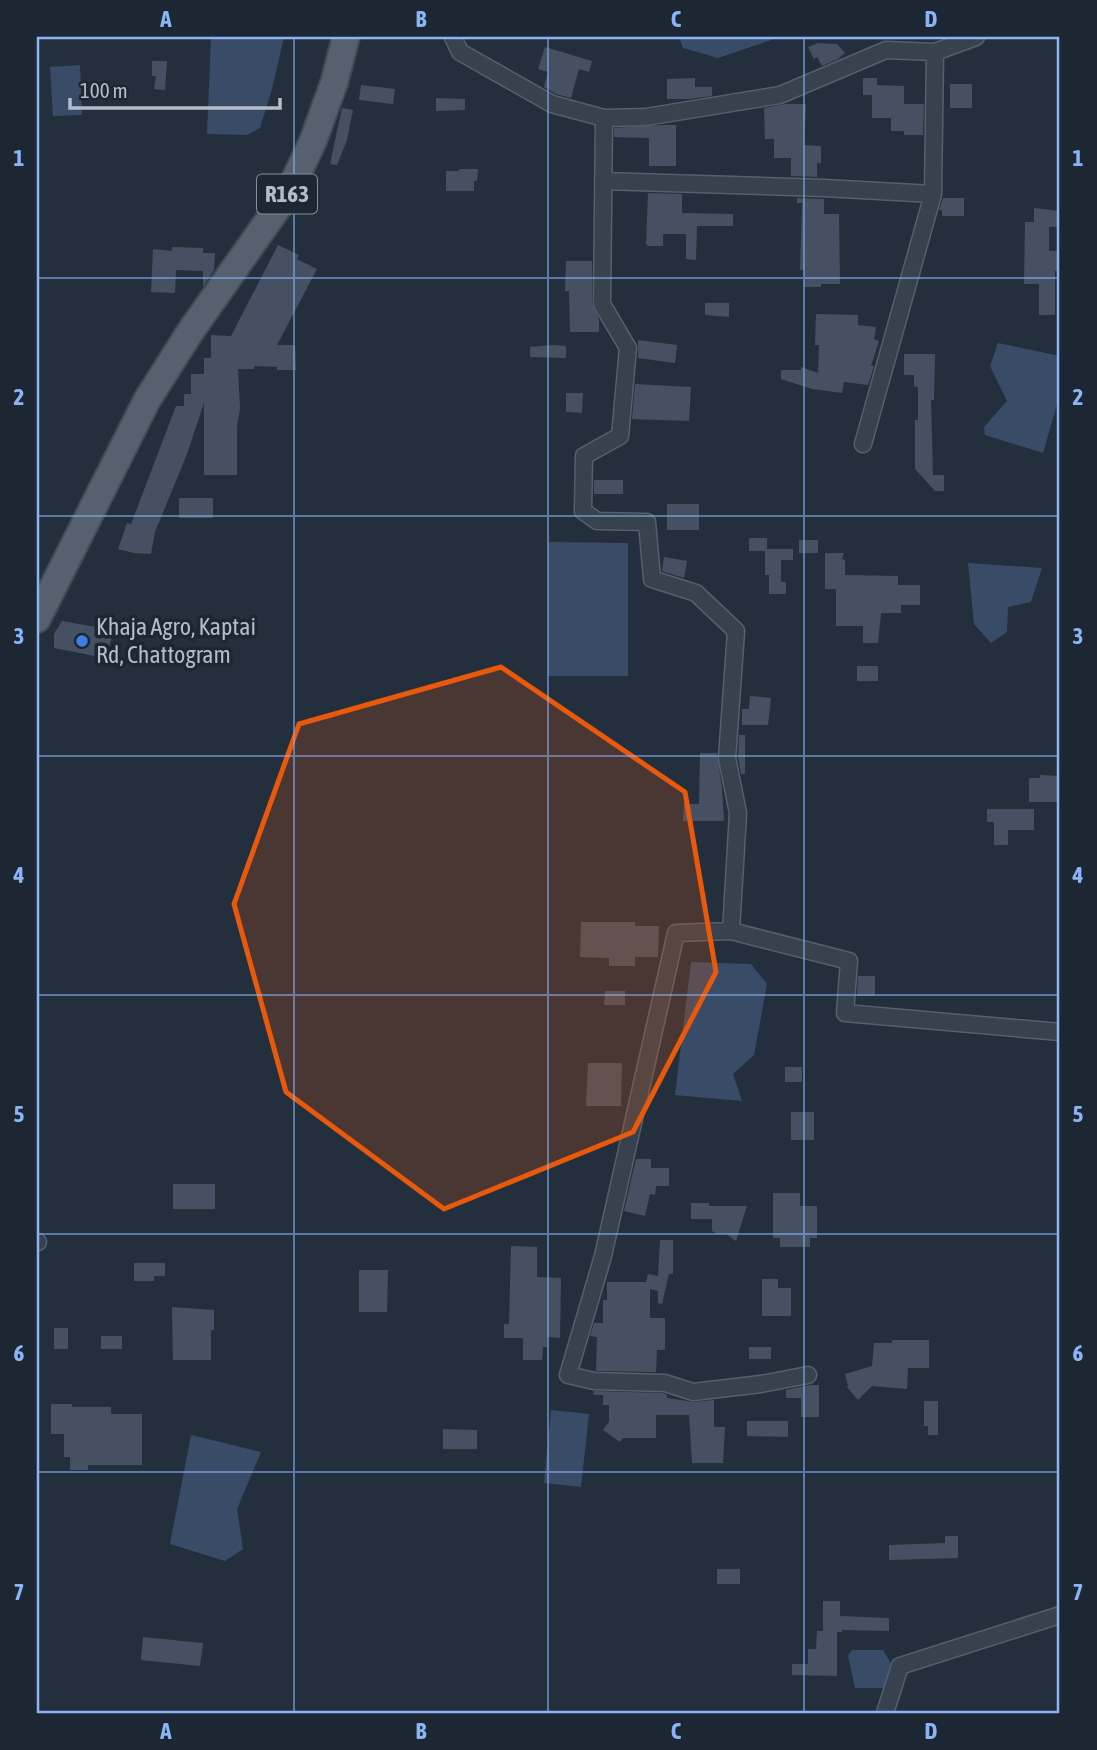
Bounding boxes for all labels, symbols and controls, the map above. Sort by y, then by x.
text: A [159,6,172,32]
text: B [416,6,427,32]
text: C [671,6,682,32]
text: D [925,6,938,32]
scale bar [70,66,280,110]
text: 100 m [80,78,128,102]
text: 1 [14,145,25,171]
text: 1 [1073,145,1084,171]
road number: R163 [257,174,317,214]
text: 2 [14,384,24,410]
text: 2 [1073,384,1083,410]
place label: Khaja Agro, Kaptai Rd, Chattogram [96,613,256,668]
text: 3 [14,623,24,649]
text: 3 [1073,623,1083,649]
marker: Khaja Agro, Kaptai Rd, Chattogram [74,633,90,649]
text: 4 [13,862,25,888]
text: 4 [1072,862,1084,888]
text: 5 [14,1101,25,1127]
text: 5 [1073,1101,1084,1127]
text: 6 [14,1340,25,1366]
text: 6 [1073,1340,1084,1366]
text: 7 [14,1579,24,1605]
text: 7 [1073,1579,1083,1605]
text: A [159,1718,172,1744]
text: B [416,1718,427,1744]
text: C [671,1718,682,1744]
text: D [925,1718,938,1744]

